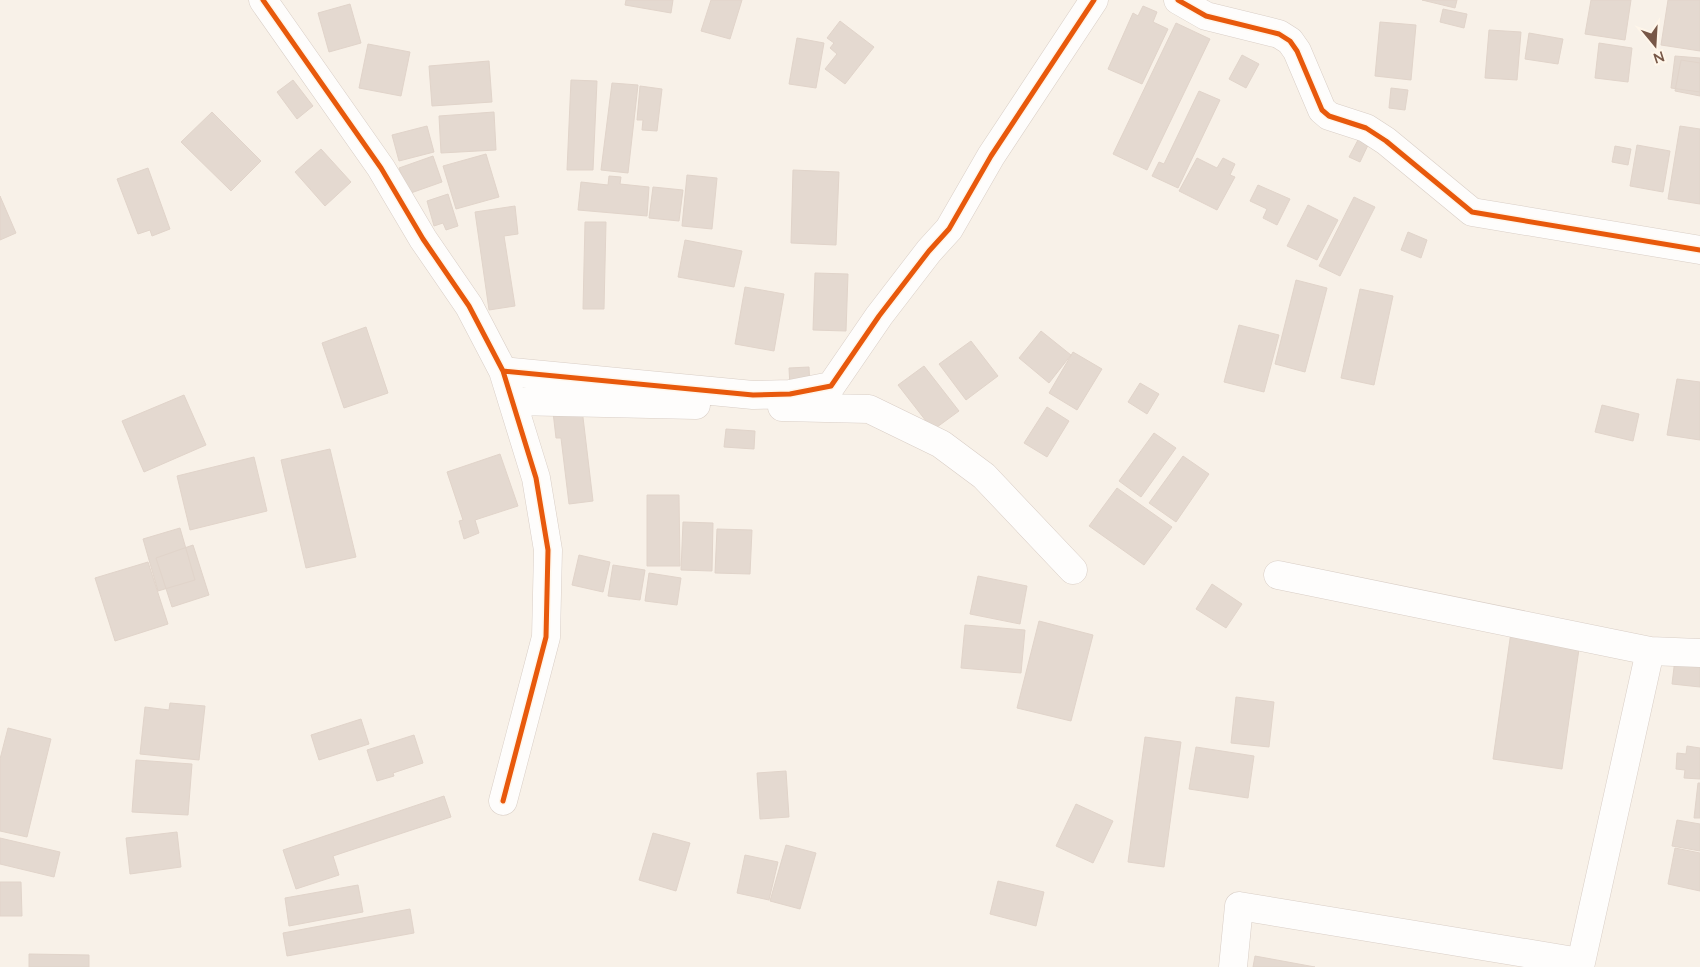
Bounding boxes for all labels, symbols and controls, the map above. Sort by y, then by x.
north arrow [1630,20,1680,70]
text: N [1651,48,1667,68]

